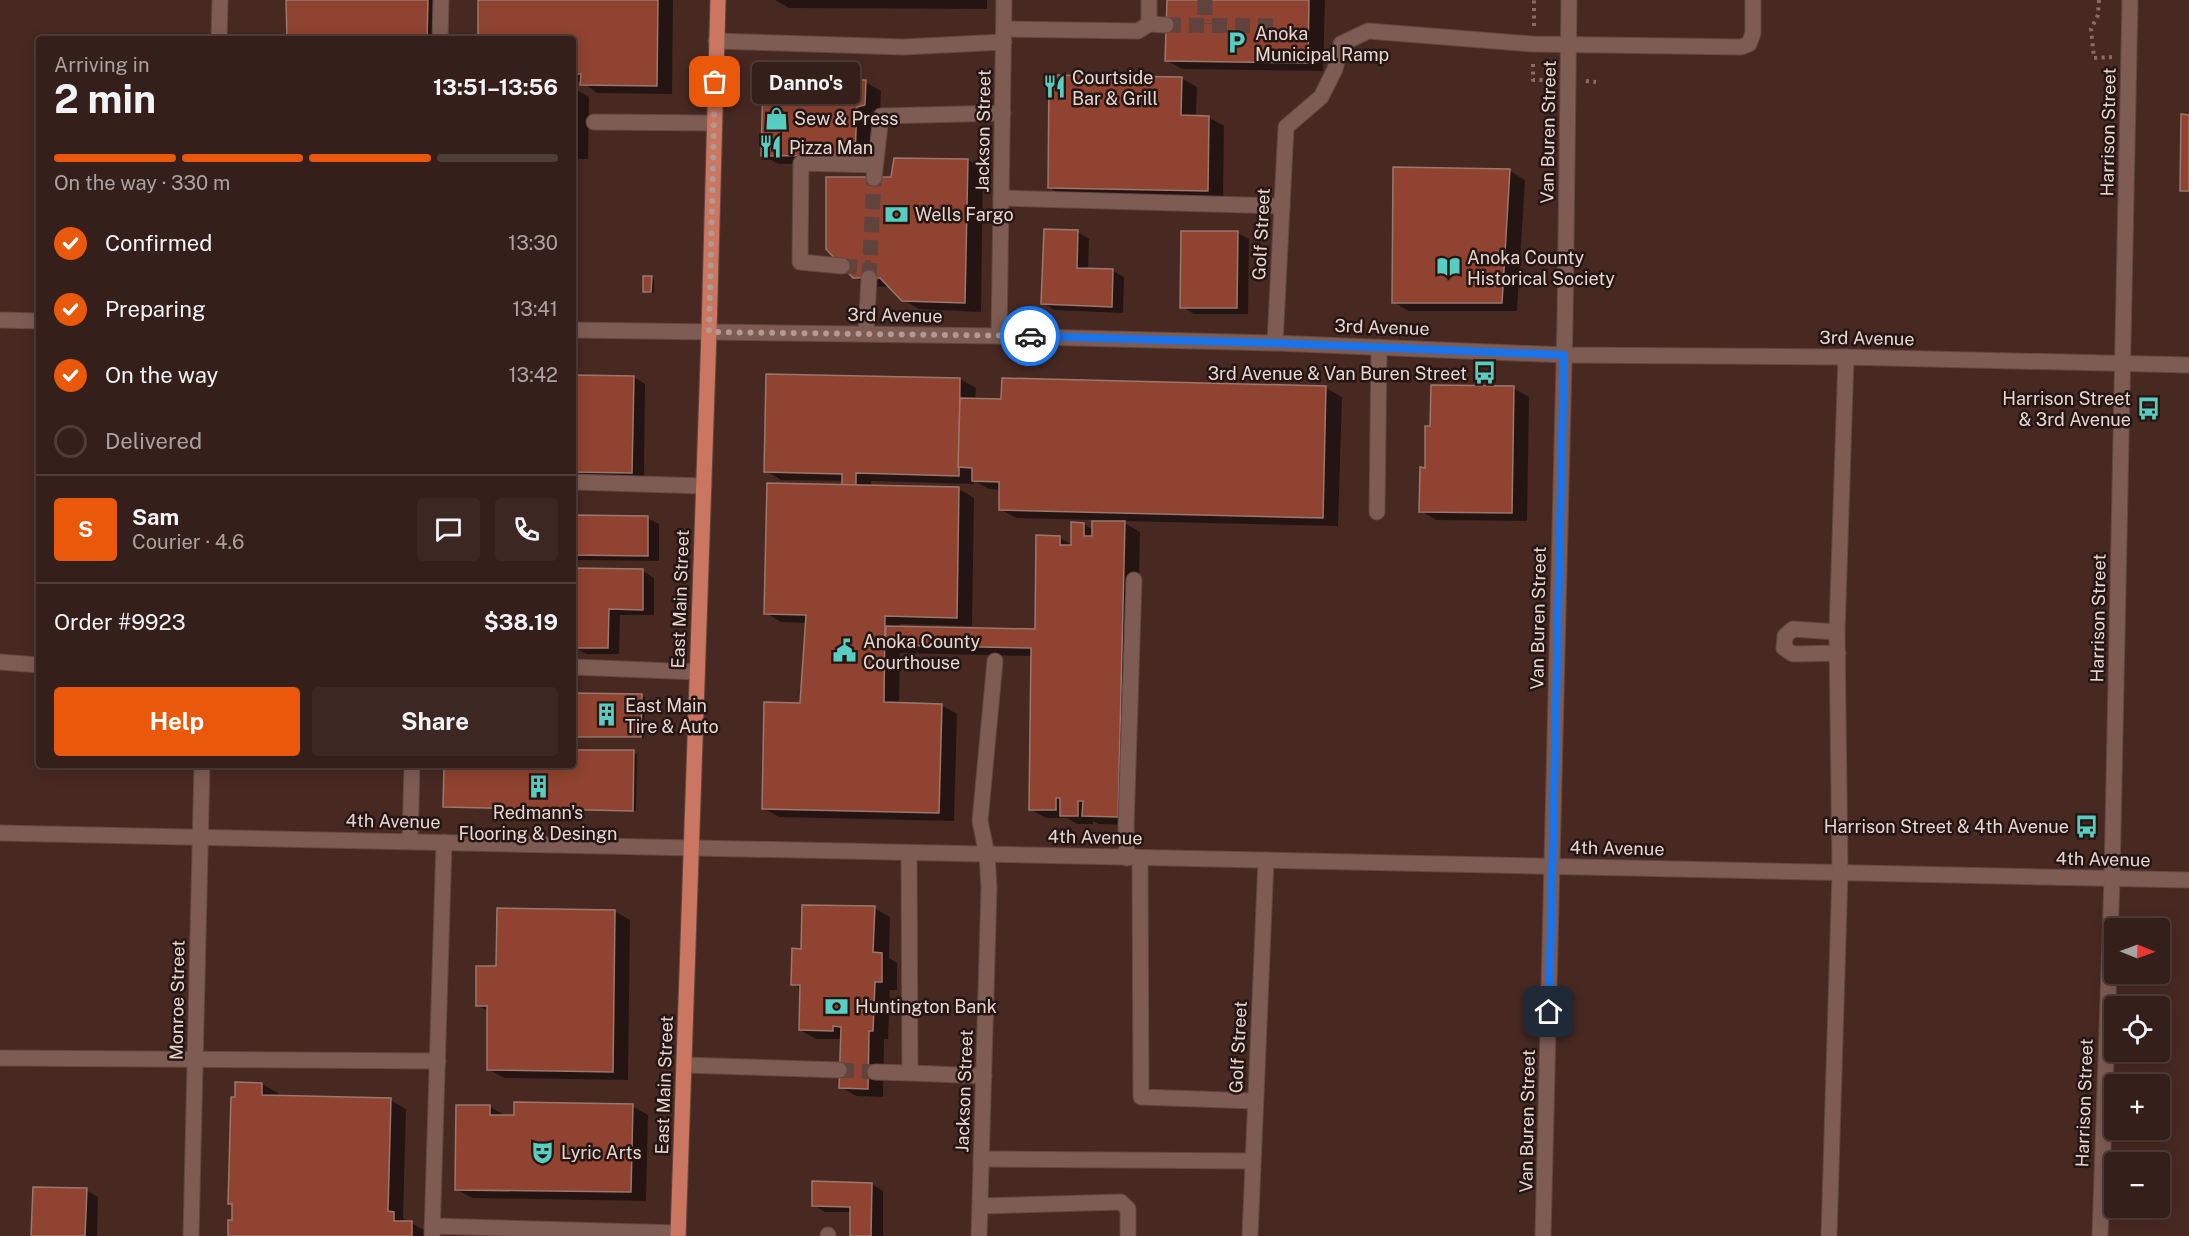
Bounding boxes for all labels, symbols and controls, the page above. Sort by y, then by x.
place label: Anoka Municipal Ramp [1255,23,1389,65]
parking icon: Anoka Municipal Ramp [1224,30,1250,56]
text: Arriving in [54,53,149,77]
pin [689,56,740,107]
street label: Van Buren Street [1536,60,1560,204]
callout: Danno's [751,61,859,103]
icon: bag [698,65,731,98]
place label: Courtside Bar & Grill [1072,67,1158,109]
street label: Harrison Street [2096,67,2120,197]
street label: Jackson Street [971,69,995,193]
text: Danno's [769,71,843,95]
text: 13:51–13:56 [433,74,558,100]
restaurant icon: Courtside Bar & Grill [1041,74,1067,100]
text: 2 min [54,76,156,122]
shop icon: Sew & Press [763,105,789,131]
place label: Sew & Press [794,108,898,129]
restaurant icon: Pizza Man [758,134,784,160]
place label: Pizza Man [789,137,873,158]
text: On the way · 330 m [54,171,230,195]
street label: Golf Street [1248,187,1274,281]
bank icon: Wells Fargo [884,201,910,227]
place label: Wells Fargo [915,204,1014,225]
icon: check [54,227,87,260]
text: Confirmed [105,230,212,256]
text: 13:30 [508,231,558,255]
place label: Anoka County Historical Society [1467,247,1615,289]
library icon: Anoka County Historical Society [1436,254,1462,280]
icon: check [54,293,87,326]
text: Preparing [105,296,206,322]
text: 13:41 [512,297,558,321]
street label: 3rd Avenue [847,304,943,326]
courier [1000,306,1060,366]
street label: 3rd Avenue [1334,315,1430,339]
icon: car [1014,320,1047,353]
street label: 3rd Avenue [1819,327,1915,349]
icon: check [54,359,87,392]
bus stop icon: 3rd Avenue & Van Buren Street [1472,360,1498,386]
text: On the way [105,362,218,388]
text: 13:42 [508,363,558,387]
place label: 3rd Avenue & Van Buren Street [1208,363,1467,384]
place label: Harrison Street & 3rd Avenue [2002,388,2131,430]
bus stop icon: Harrison Street & 3rd Avenue [2136,395,2162,421]
text: Delivered [105,428,202,454]
button: chat [417,498,480,561]
button: phone [495,498,558,561]
text: Sam [132,504,179,530]
text: S [78,516,93,542]
street label: East Main Street [667,529,693,669]
text: Courier · 4.6 [132,530,244,554]
street label: Van Buren Street [1526,546,1550,690]
street label: Harrison Street [2086,553,2110,683]
text: Order #9923 [54,609,186,635]
text: $38.19 [484,609,558,635]
place label: Anoka County Courthouse [863,631,981,673]
public building icon: Anoka County Courthouse [832,638,858,664]
button: Help [54,687,300,756]
button: Share [312,687,558,756]
place label: East Main Tire & Auto [625,695,719,737]
building icon: East Main Tire & Auto [594,702,620,728]
building icon: Redmann's Flooring & Desingn [525,773,551,799]
place label: Redmann's Flooring & Desingn [458,802,618,844]
street label: 4th Avenue [345,810,441,832]
bus stop icon: Harrison Street & 4th Avenue [2074,813,2100,839]
place label: Harrison Street & 4th Avenue [1824,816,2069,837]
street label: 4th Avenue [1047,826,1143,848]
street label: 4th Avenue [1569,837,1665,859]
street label: 4th Avenue [2055,848,2151,870]
north arrow [2104,918,2170,984]
map controls [2104,918,2170,1218]
street label: Monroe Street [165,940,189,1060]
pin [1523,986,1574,1037]
bank icon: Huntington Bank [824,993,850,1019]
icon: home [1532,995,1565,1028]
place label: Huntington Bank [855,996,997,1017]
button: locate [2104,996,2170,1062]
street label: Golf Street [1225,1000,1251,1094]
street label: East Main Street [651,1015,677,1155]
street label: Jackson Street [951,1029,977,1153]
street label: Harrison Street [2071,1038,2097,1168]
street label: Van Buren Street [1515,1049,1539,1193]
button: + [2104,1074,2170,1140]
theatre icon: Lyric Arts [530,1139,556,1165]
place label: Lyric Arts [561,1142,642,1163]
button: − [2104,1152,2170,1218]

